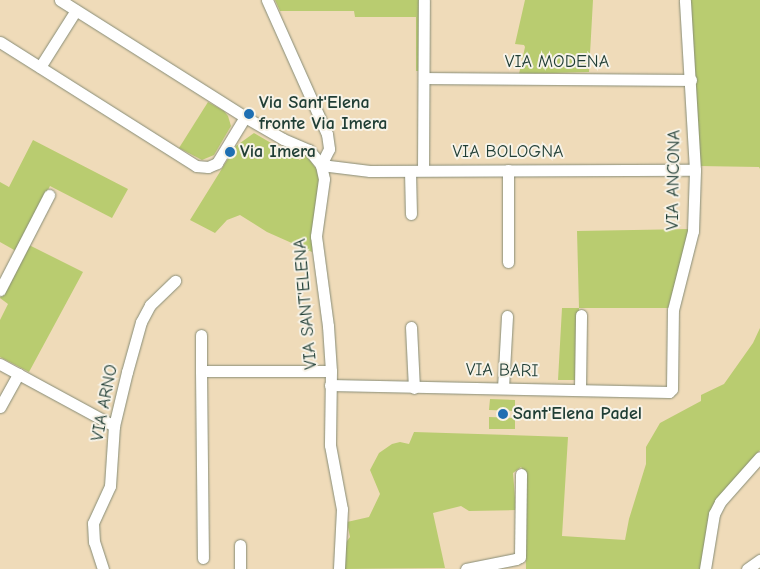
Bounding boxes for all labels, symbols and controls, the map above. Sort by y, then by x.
street label: VIA MODENA [505,51,609,73]
place label: Via Sant'Elena fronte Via Imera [259,93,388,136]
marker: Via Sant'Elena fronte Via Imera [243,108,255,120]
street label: VIA ANCONA [662,130,686,230]
place label: Via Imera [240,141,316,163]
street label: VIA BOLOGNA [452,141,564,163]
marker: Via Imera [224,146,236,158]
street label: VIA SANT'ELENA [290,238,322,370]
street label: VIA BARI [466,360,538,382]
street label: VIA ARNO [87,363,123,443]
place label: Sant'Elena Padel [513,403,642,425]
marker: Sant'Elena Padel [497,408,509,420]

